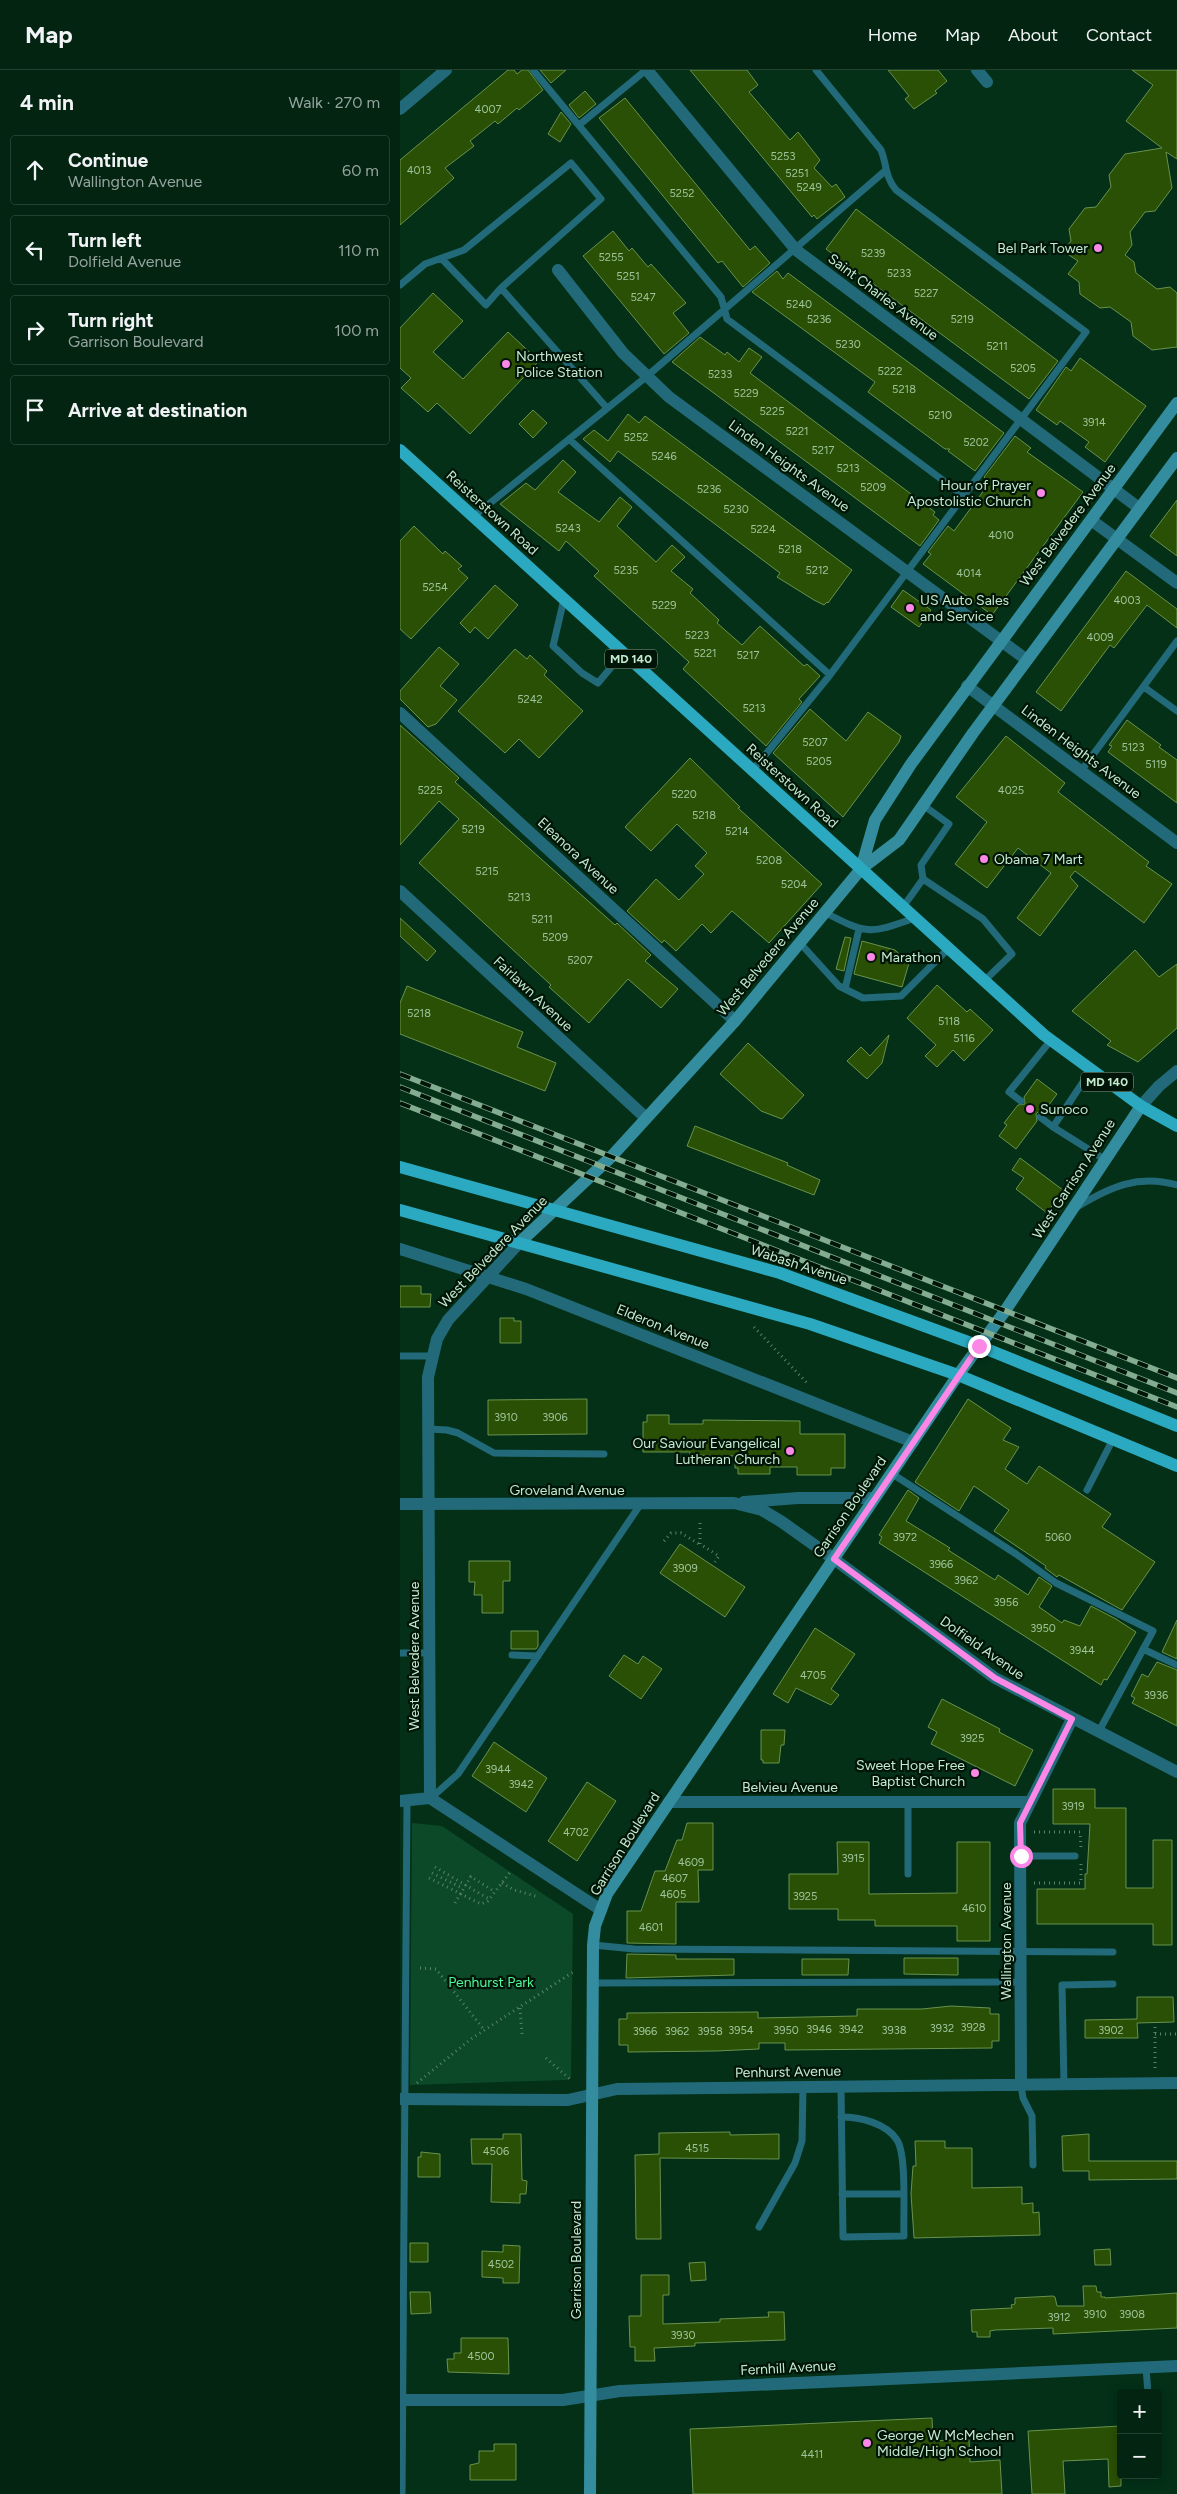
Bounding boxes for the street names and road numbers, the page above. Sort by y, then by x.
street label: Saint Charles Avenue [825,250,942,344]
street label: Linden Heights Avenue [725,416,853,516]
street label: West Belvedere Avenue [1016,460,1120,590]
street label: Reisterstown Road [442,467,542,559]
road number: MD 140 [605,650,657,668]
street label: Linden Heights Avenue [1018,701,1145,803]
street label: Reisterstown Road [742,740,842,832]
street label: Eleanora Avenue [534,814,622,898]
street label: West Belvedere Avenue [714,894,823,1019]
street label: Fairlawn Avenue [490,953,576,1035]
road number: MD 140 [1081,1072,1133,1092]
street label: West Garrison Avenue [1029,1116,1119,1242]
street label: West Belvedere Avenue [435,1192,551,1311]
street label: Wabash Avenue [749,1241,850,1289]
street label: Elderon Avenue [614,1301,712,1353]
street label: Garrison Boulevard [810,1453,890,1561]
street label: Groveland Avenue [509,1482,625,1499]
street label: West Belvedere Avenue [406,1581,423,1730]
street label: Dolfield Avenue [937,1613,1028,1684]
street label: Belvieu Avenue [742,1779,838,1796]
street label: Garrison Boulevard [586,1789,664,1899]
street label: Wallington Avenue [998,1882,1015,2000]
street label: Penhurst Avenue [735,2063,842,2081]
street label: Garrison Boulevard [568,2201,585,2319]
street label: Fernhill Avenue [740,2357,837,2379]

